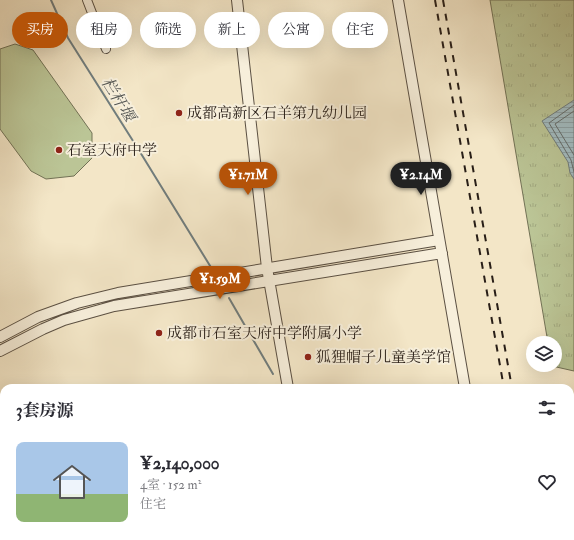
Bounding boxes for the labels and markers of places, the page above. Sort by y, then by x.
place label: 成都高新区石羊第九幼儿园 [187,104,367,123]
marker: 成都高新区石羊第九幼儿园 [174,108,184,118]
place label: 石室天府中学 [67,141,157,160]
marker: 石室天府中学 [54,145,64,155]
pin: ¥1.71M [215,162,281,196]
pin: ¥2.14M [388,162,454,196]
pin: ¥1.59M [187,266,253,300]
place label: 成都市石室天府中学附属小学 [167,324,362,343]
marker: 成都市石室天府中学附属小学 [154,328,164,338]
place label: 狐狸帽子儿童美学馆 [316,348,451,367]
marker: 狐狸帽子儿童美学馆 [303,352,313,362]

